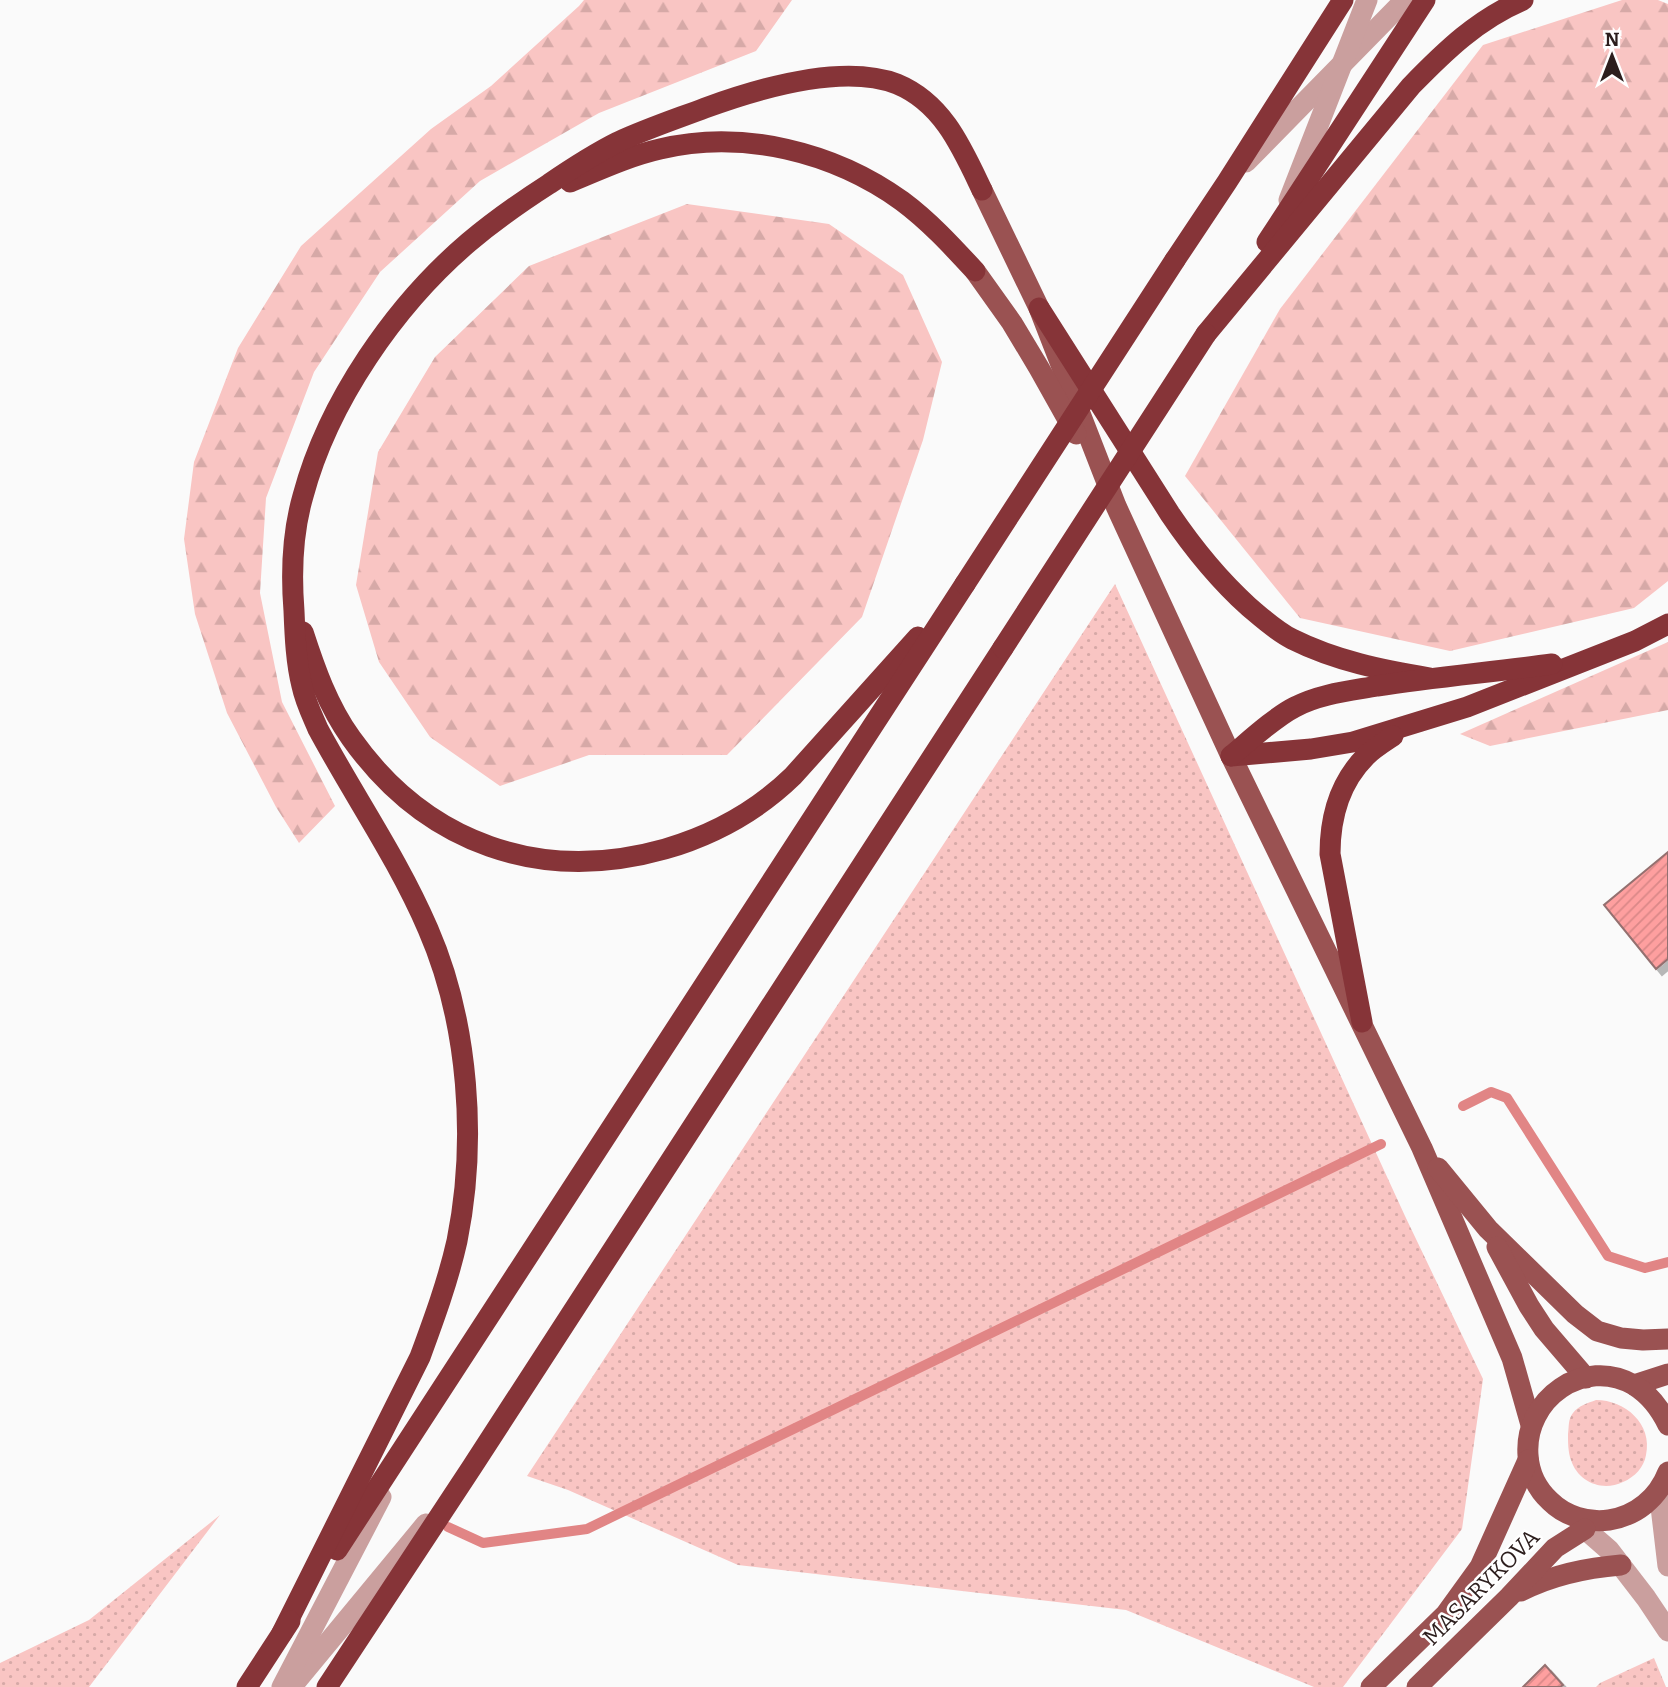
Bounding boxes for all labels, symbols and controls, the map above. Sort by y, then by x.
north arrow [1577,21,1647,91]
text: N [1605,28,1620,51]
street label: MASARYKOVA [1417,1522,1546,1651]

